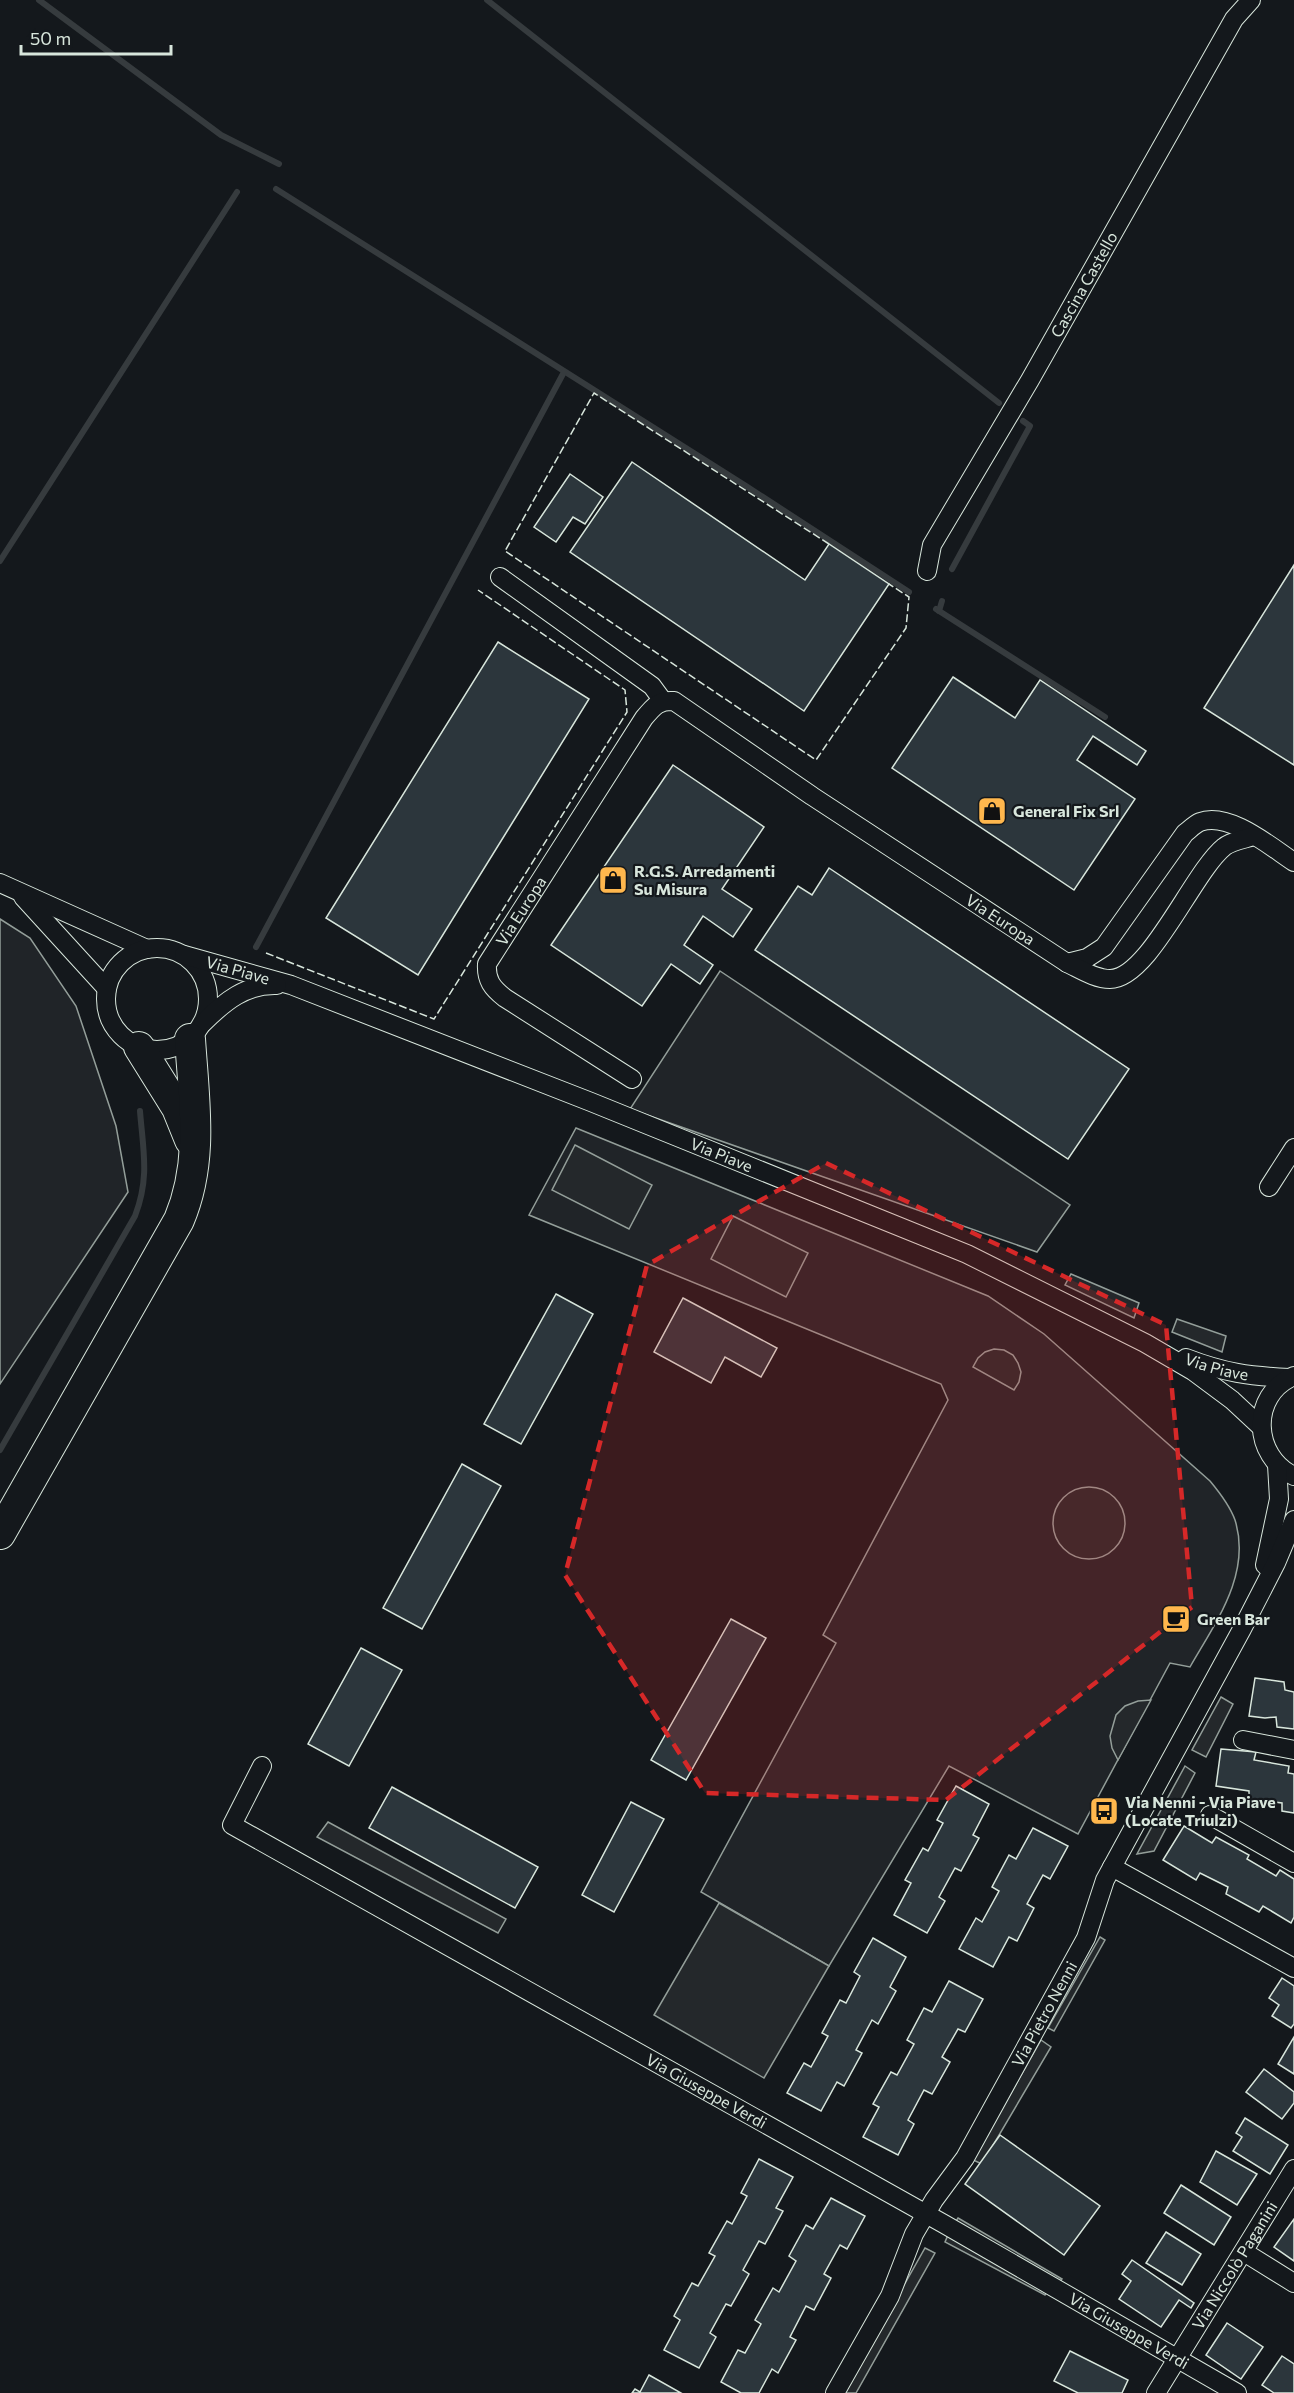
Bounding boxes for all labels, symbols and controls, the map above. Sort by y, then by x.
scale bar [21,18,171,56]
text: 50 m [30,27,71,49]
street label: Cascina Castello [1046,228,1121,341]
shop icon: General Fix Srl [976,795,1008,827]
place label: General Fix Srl [1013,801,1119,820]
place label: R.G.S. Arredamenti Su Misura [634,861,775,898]
shop icon: R.G.S. Arredamenti Su Misura [597,864,629,896]
street label: Via Europa [491,872,550,949]
street label: Via Europa [963,890,1039,948]
street label: Via Piave [204,952,272,988]
street label: Via Piave [688,1133,756,1175]
street label: Via Piave [1182,1348,1250,1384]
cafe icon: Green Bar [1160,1603,1192,1635]
place label: Green Bar [1197,1609,1270,1628]
place label: Via Nenni - Via Piave (Locate Triulzi) [1125,1792,1276,1829]
bus stop icon: Via Nenni - Via Piave (Locate Triulzi) [1088,1795,1120,1827]
street label: Via Pietro Nenni [1007,1958,1080,2070]
street label: Via Giuseppe Verdi [643,2049,770,2132]
street label: Via Niccolò Paganini [1188,2198,1281,2333]
street label: Via Giuseppe Verdi [1066,2288,1193,2372]

